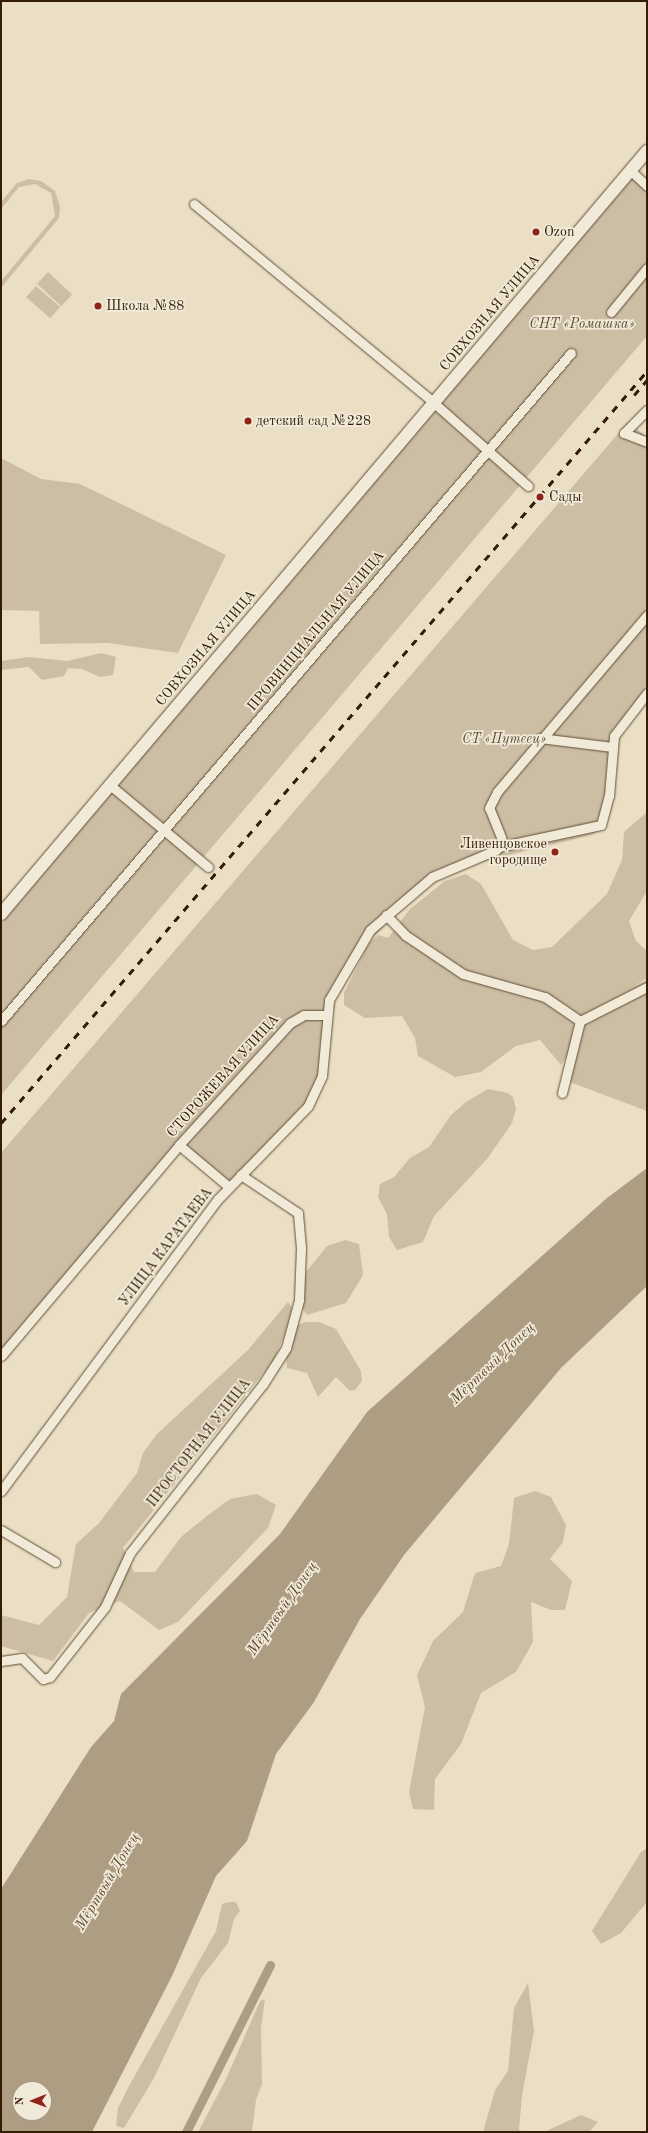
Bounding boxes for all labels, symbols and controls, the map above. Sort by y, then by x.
place label: Ozon [544,224,574,240]
marker: Ozon [531,227,541,237]
street label: СОВХОЗНАЯ УЛИЦА [436,251,544,375]
place label: Школа №88 [106,298,184,314]
marker: Школа №88 [93,301,103,311]
park label: СНТ «Ромашка» [529,316,635,332]
place label: детский сад №228 [256,413,371,429]
marker: детский сад №228 [243,416,253,426]
place label: Сады [549,489,581,505]
marker: Сады [534,491,546,503]
street label: ПРОВИНЦИАЛЬНАЯ УЛИЦА [244,547,388,715]
street label: СОВХОЗНАЯ УЛИЦА [152,586,260,710]
park label: СТ «Путеец» [462,731,546,747]
place label: Ливенцовское городище [460,836,547,868]
marker: Ливенцовское городище [550,847,560,857]
street label: СТОРОЖЕВАЯ УЛИЦА [163,1011,283,1141]
street label: УЛИЦА КАРАТАЕВА [116,1184,216,1310]
water label: Мёртвый Донец [447,1319,539,1409]
street label: ПРОСТОРНАЯ УЛИЦА [144,1375,254,1511]
water label: Мёртвый Донец [244,1559,322,1659]
water label: Мёртвый Донец [72,1830,144,1934]
north arrow [12,2081,52,2121]
text: N [15,2097,26,2105]

